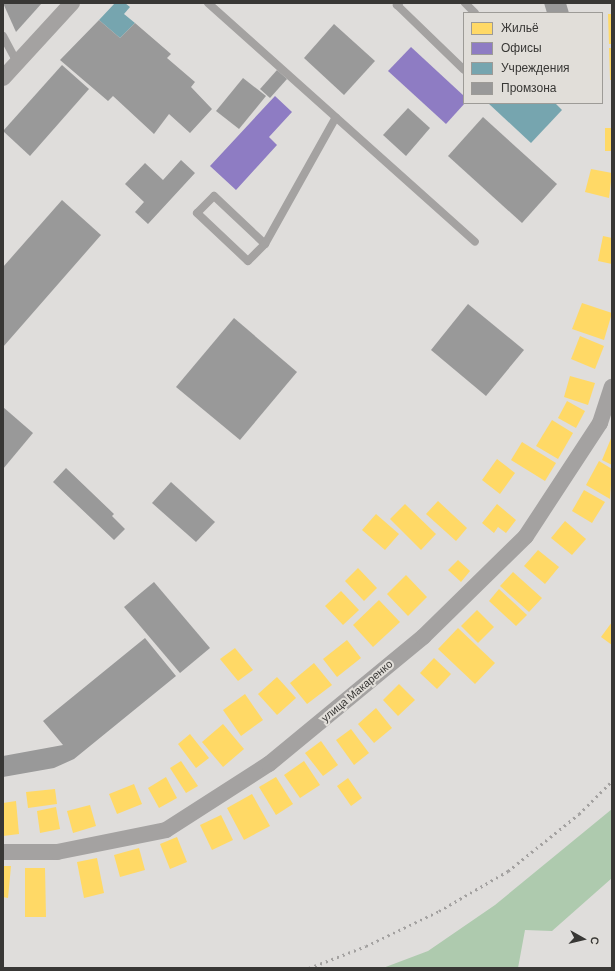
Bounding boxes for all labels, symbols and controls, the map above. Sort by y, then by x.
legend [463,12,603,104]
text: Жильё [501,20,539,36]
text: Офисы [501,40,542,56]
text: Учреждения [501,60,570,76]
text: Промзона [501,80,556,96]
street label: улица Макаренко [319,657,395,725]
north arrow [563,919,603,959]
text: С [587,936,602,946]

